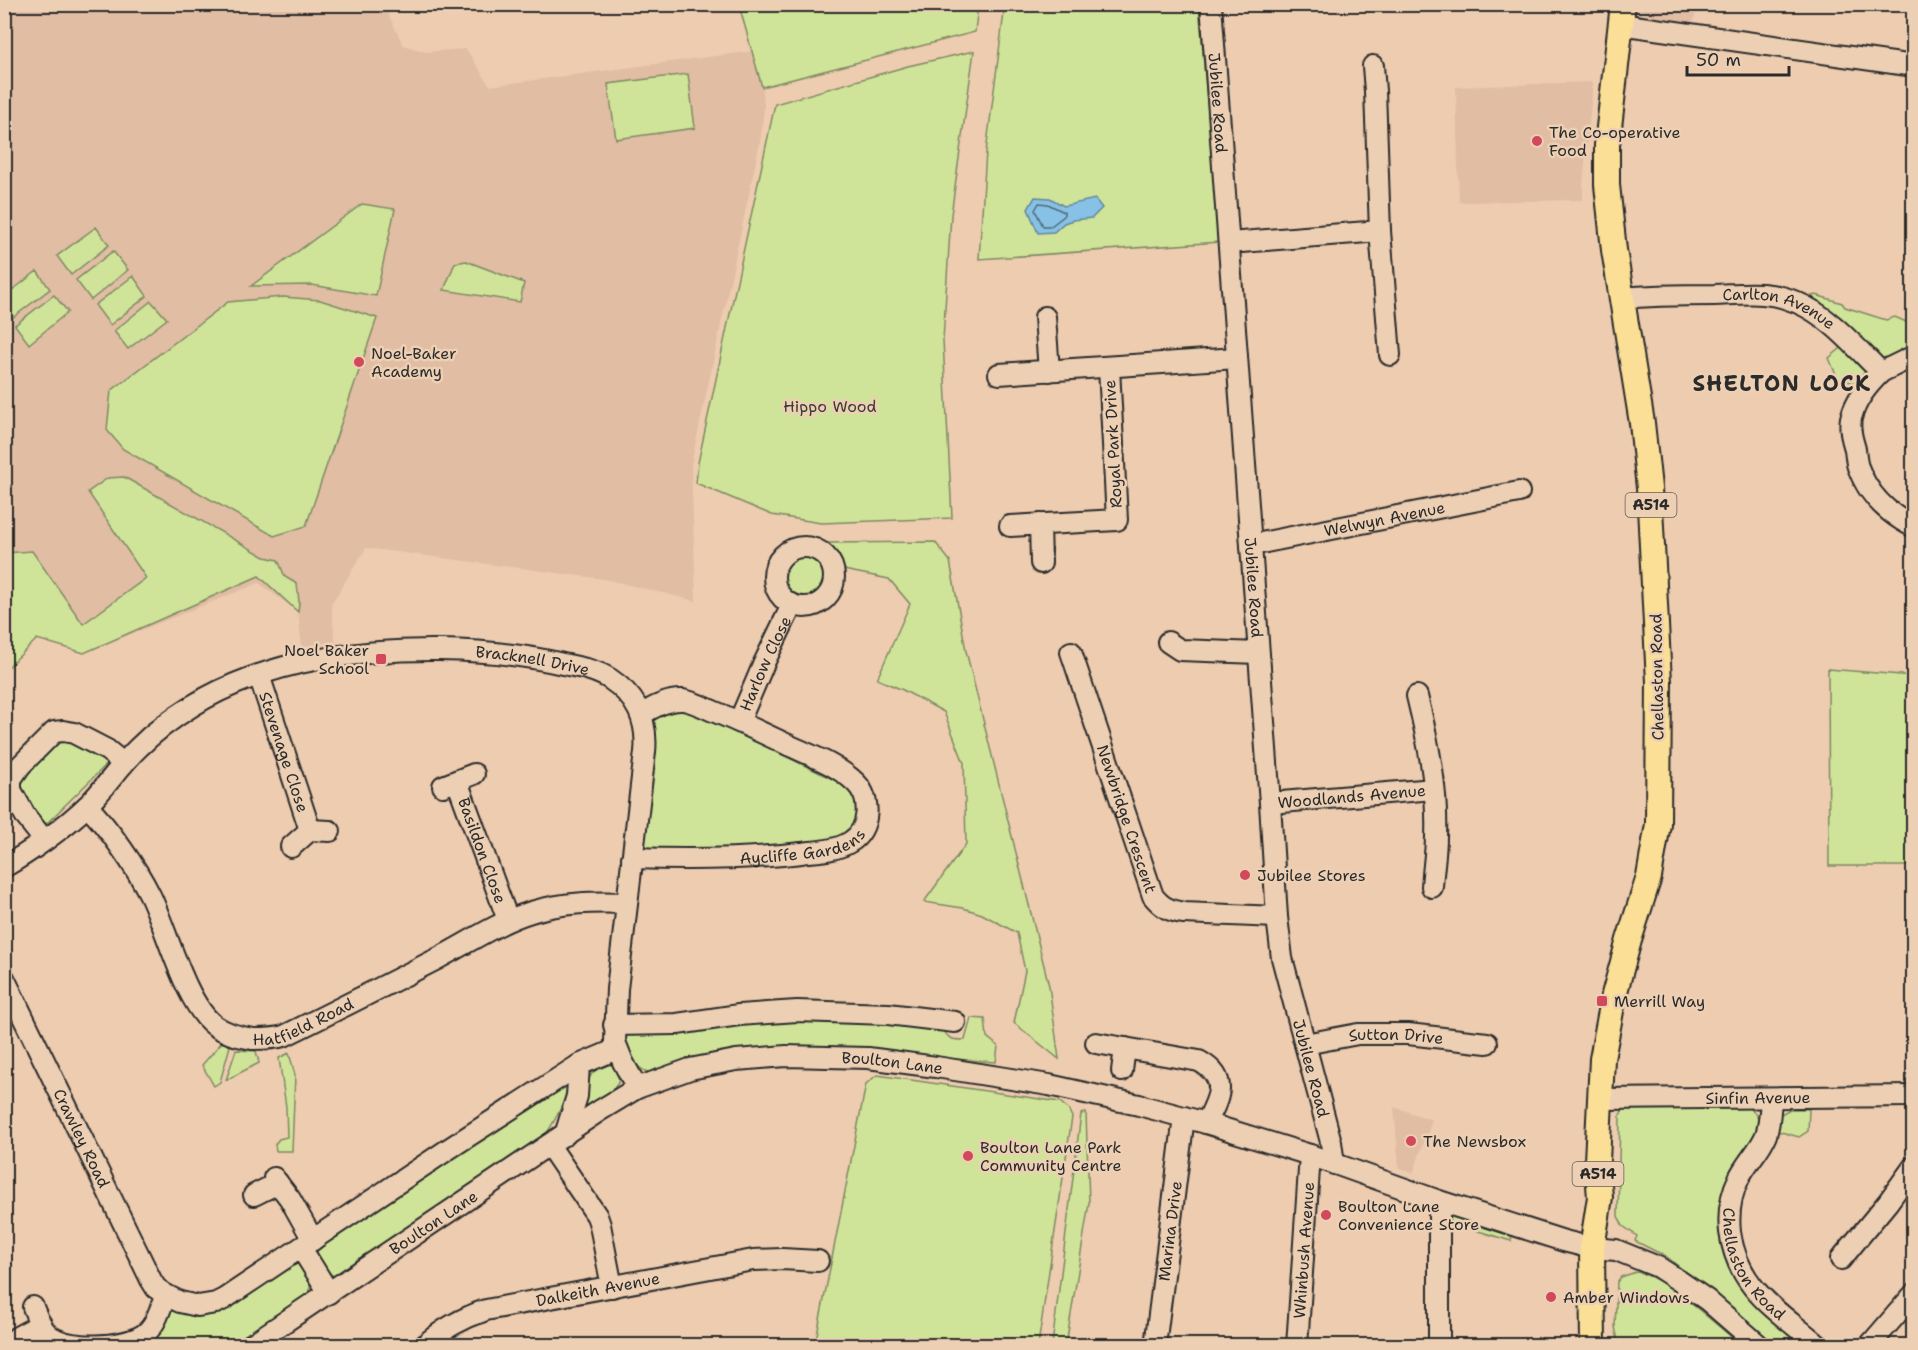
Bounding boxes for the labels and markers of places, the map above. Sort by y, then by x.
place label: The Co-operative Food [1549,122,1681,161]
marker: The Co-operative Food [1530,134,1544,148]
place label: Noel-Baker Academy [371,343,457,382]
marker: Noel-Baker Academy [352,355,366,369]
place label: Noel Baker School [284,640,369,679]
marker: Noel Baker School [374,652,388,666]
place label: Jubilee Stores [1257,865,1366,886]
marker: Jubilee Stores [1238,868,1252,882]
place label: Merrill Way [1614,991,1705,1012]
marker: Merrill Way [1595,994,1609,1008]
place label: The Newsbox [1423,1131,1526,1152]
marker: The Newsbox [1404,1134,1418,1148]
place label: Boulton Lane Park Community Centre [980,1137,1122,1176]
marker: Boulton Lane Park Community Centre [961,1149,975,1163]
place label: Boulton Lane Convenience Store [1338,1196,1479,1235]
marker: Boulton Lane Convenience Store [1319,1208,1333,1222]
place label: Amber Windows [1563,1287,1690,1308]
marker: Amber Windows [1544,1290,1558,1304]

